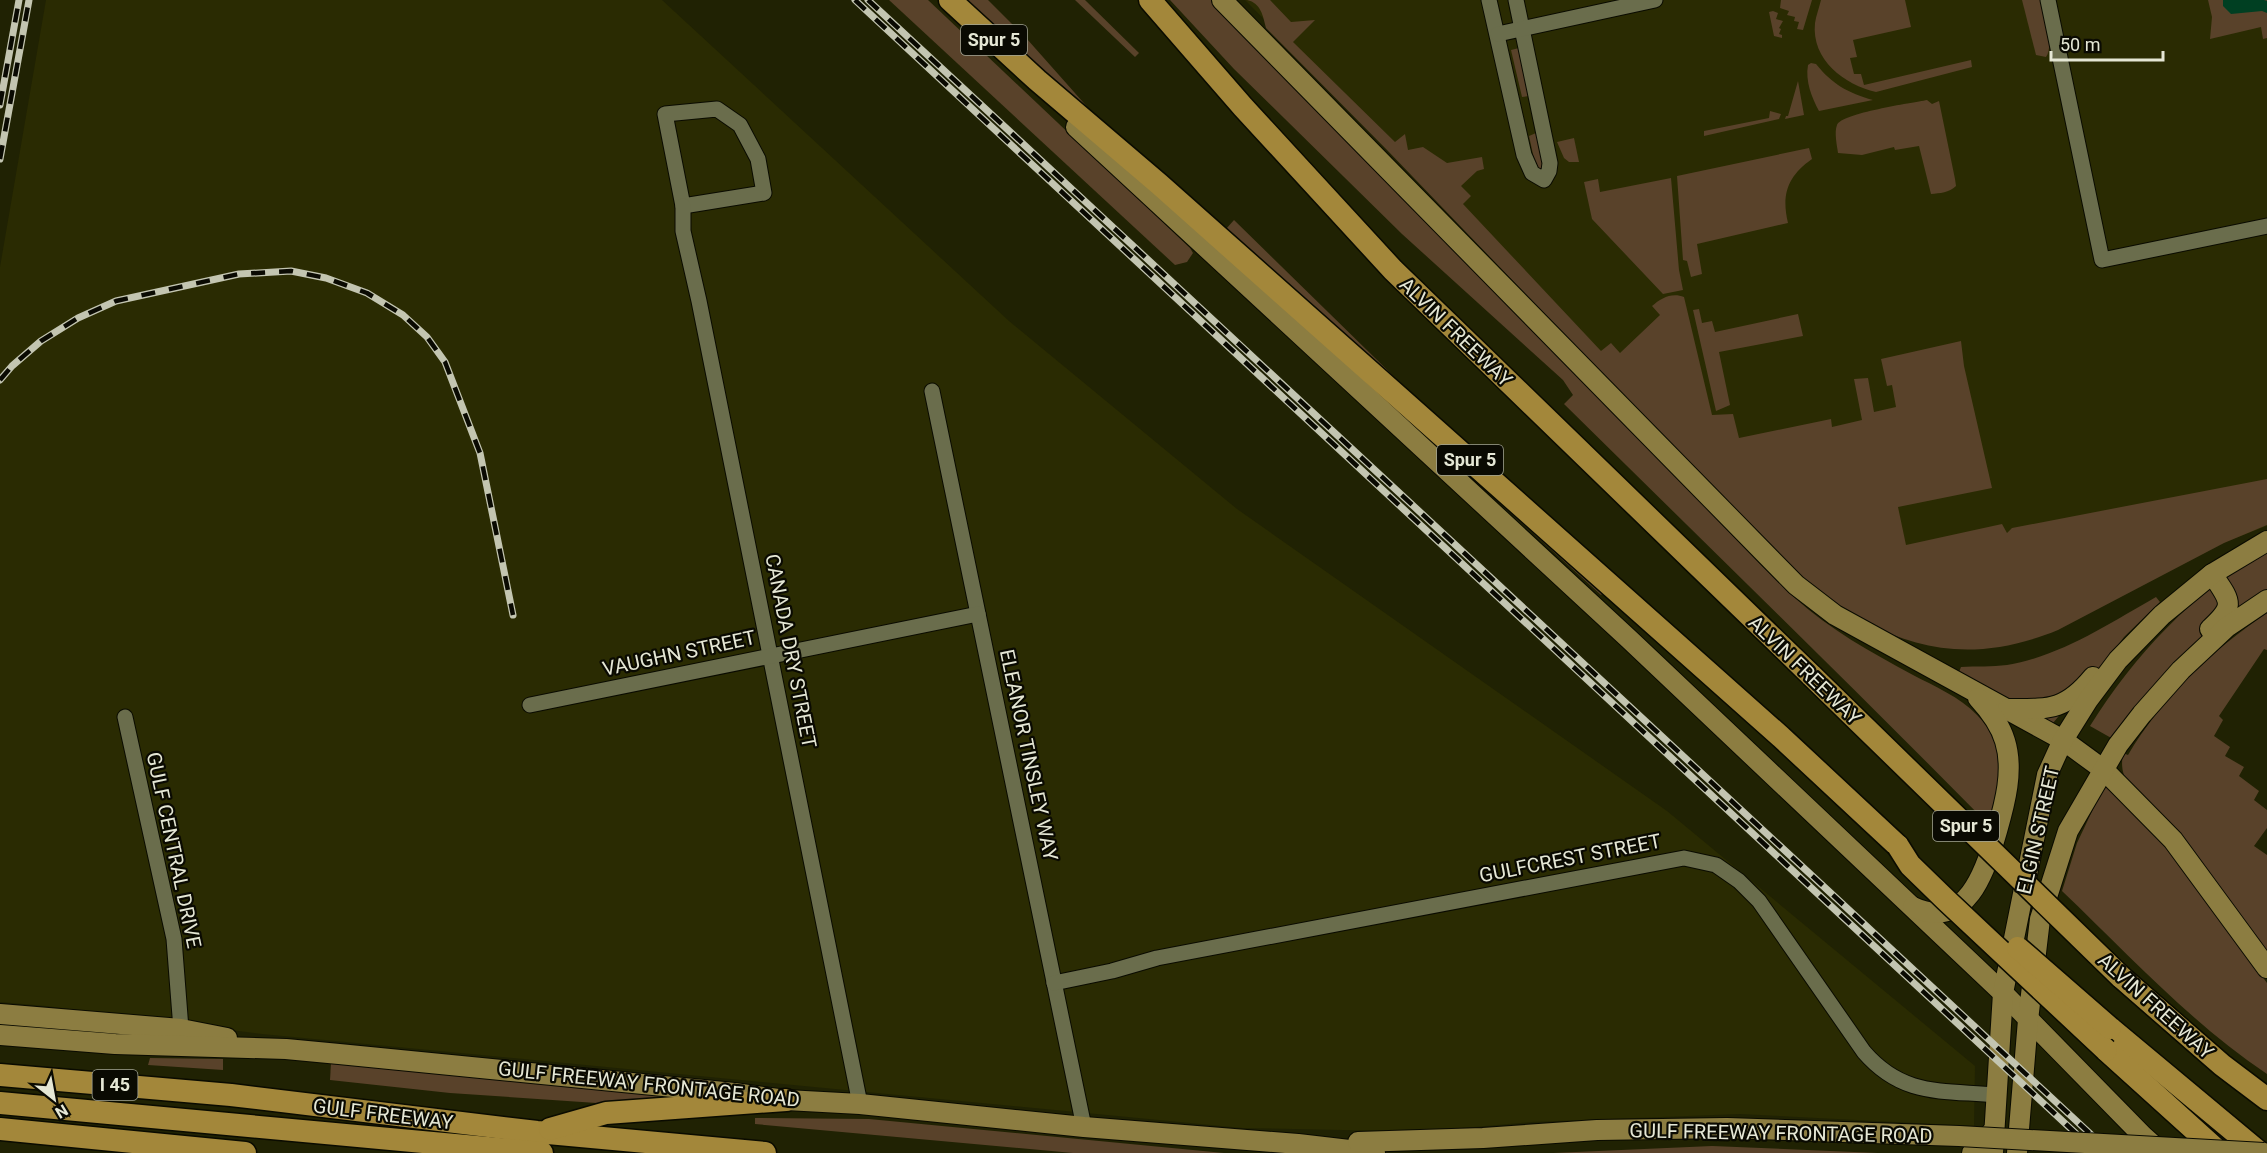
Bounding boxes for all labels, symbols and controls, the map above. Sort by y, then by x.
scale bar [2051,24,2164,62]
road number: Spur 5 [961,25,1027,55]
text: 50 m [2060,34,2100,55]
street label: ALVIN FREEWAY [1395,272,1517,392]
road number: Spur 5 [1437,445,1503,475]
street label: CANADA DRY STREET [760,552,822,750]
street label: ALVIN FREEWAY [1744,610,1866,730]
street label: VAUGHN STREET [600,625,758,681]
street label: ELEANOR TINSLEY WAY [995,647,1063,863]
street label: GULF CENTRAL DRIVE [141,750,207,950]
street label: ELGIN STREET [2012,764,2064,896]
road number: Spur 5 [1933,811,1999,841]
street label: GULFCREST STREET [1477,829,1663,887]
street label: ALVIN FREEWAY [2093,948,2219,1064]
street label: GULF FREEWAY FRONTAGE ROAD [497,1056,801,1112]
north arrow [24,1069,84,1129]
road number: I 45 [92,1070,138,1100]
street label: GULF FREEWAY [312,1093,454,1135]
text: N [52,1100,71,1122]
street label: GULF FREEWAY FRONTAGE ROAD [1629,1118,1933,1148]

